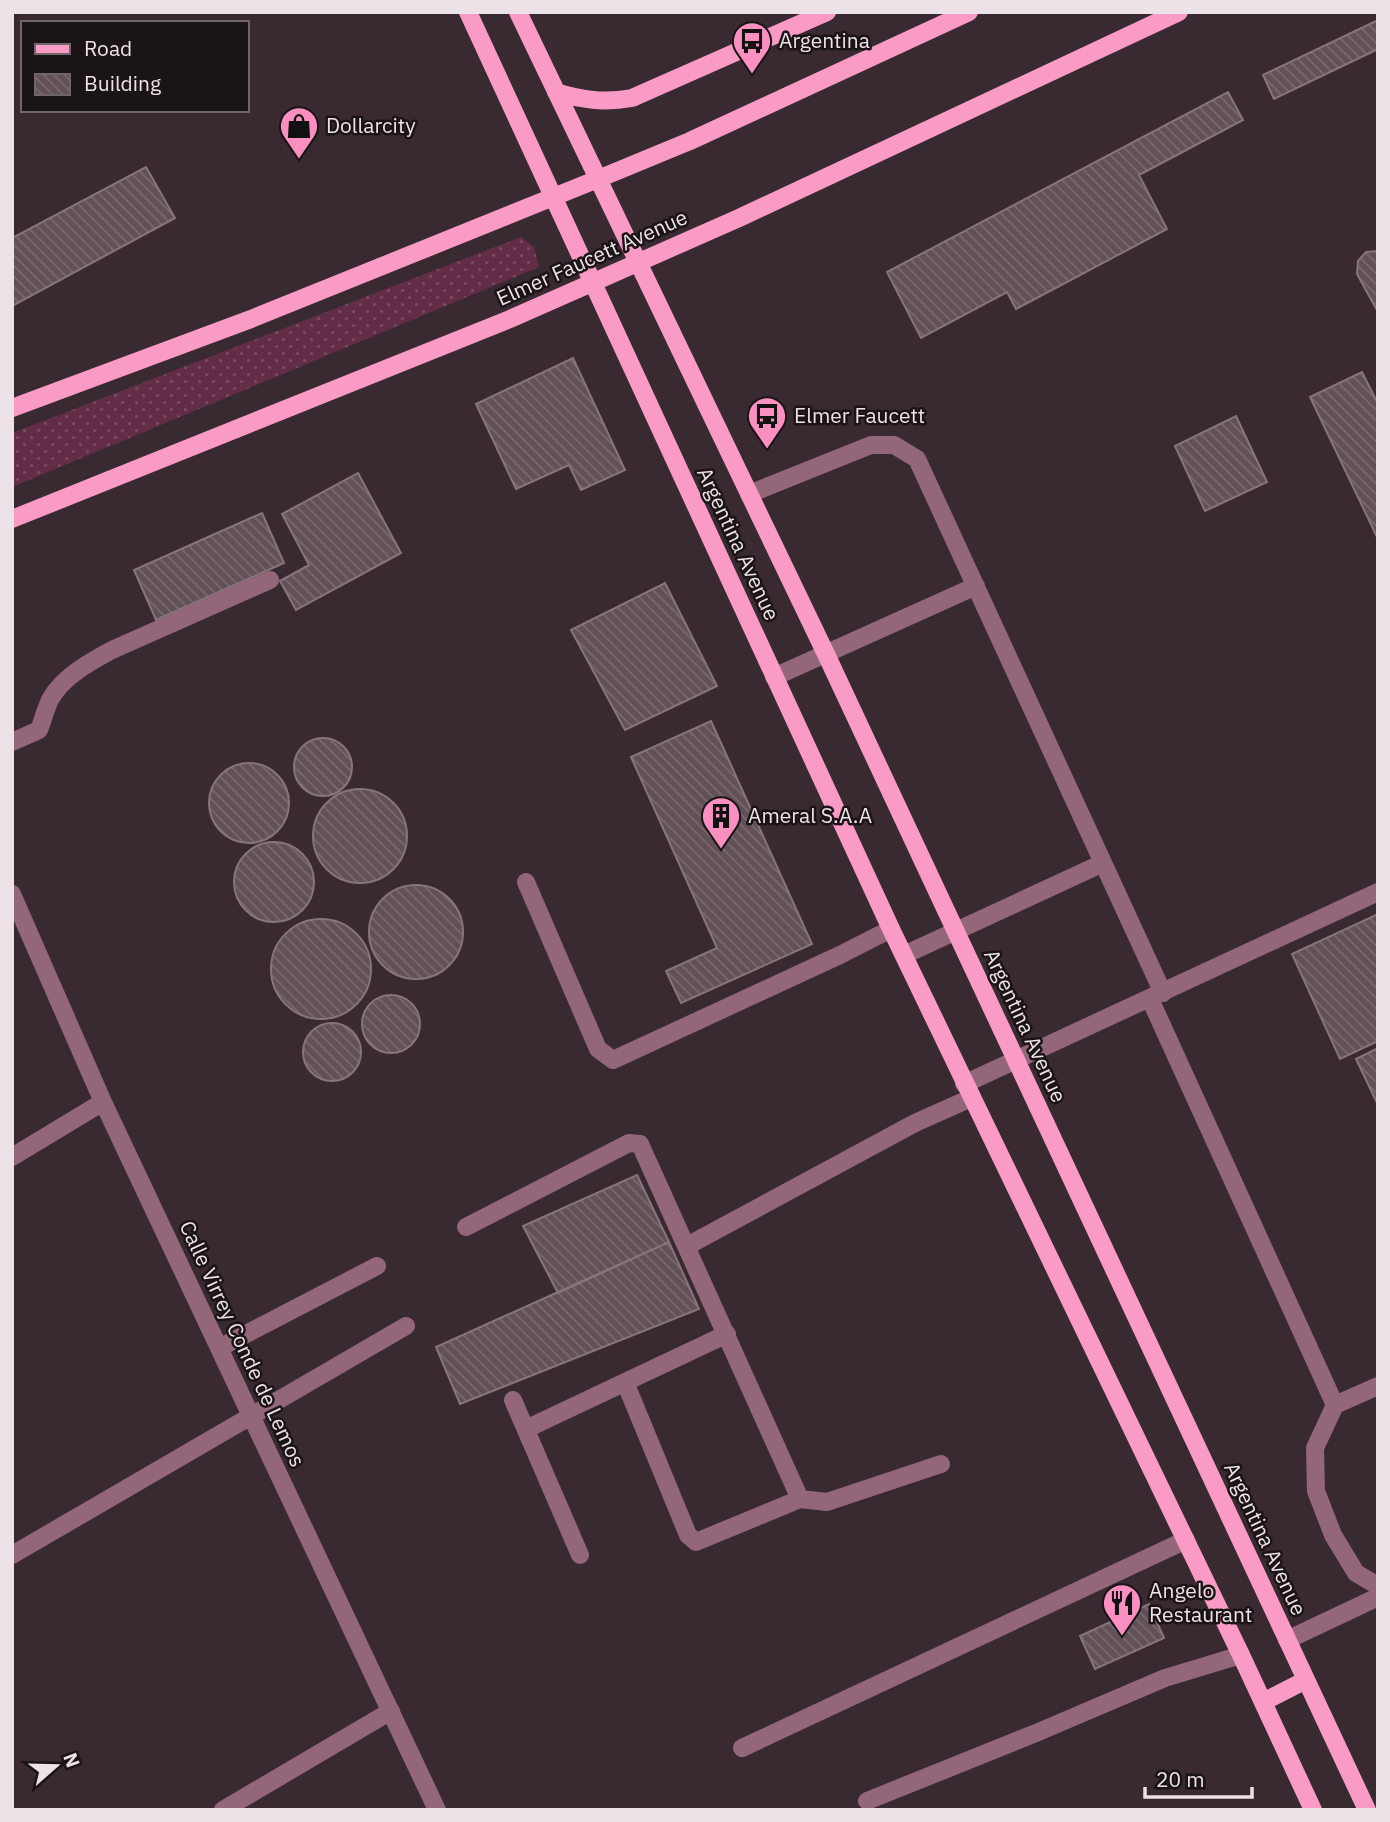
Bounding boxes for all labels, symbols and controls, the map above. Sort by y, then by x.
bus stop icon: Argentina [731,20,773,75]
legend [21,21,248,112]
place label: Argentina [779,26,870,54]
text: Road [84,34,132,62]
text: Building [84,69,161,97]
shop icon: Dollarcity [278,105,320,160]
place label: Dollarcity [326,111,416,139]
street label: Elmer Faucett Avenue [492,202,691,312]
bus stop icon: Elmer Faucett [746,395,788,450]
place label: Elmer Faucett [794,401,925,429]
street label: Argentina Avenue [691,462,787,625]
building icon: Ameral S.A.A [700,795,742,850]
place label: Ameral S.A.A [748,801,872,829]
street label: Argentina Avenue [978,944,1074,1107]
street label: Calle Virrey Conde de Lemos [173,1216,312,1471]
street label: Argentina Avenue [1218,1457,1314,1620]
place label: Angelo Restaurant [1149,1576,1252,1628]
restaurant icon: Angelo Restaurant [1101,1582,1143,1637]
north arrow [21,1731,91,1801]
text: N [58,1750,86,1771]
scale bar [1145,1756,1252,1800]
text: 20 m [1156,1765,1205,1793]

